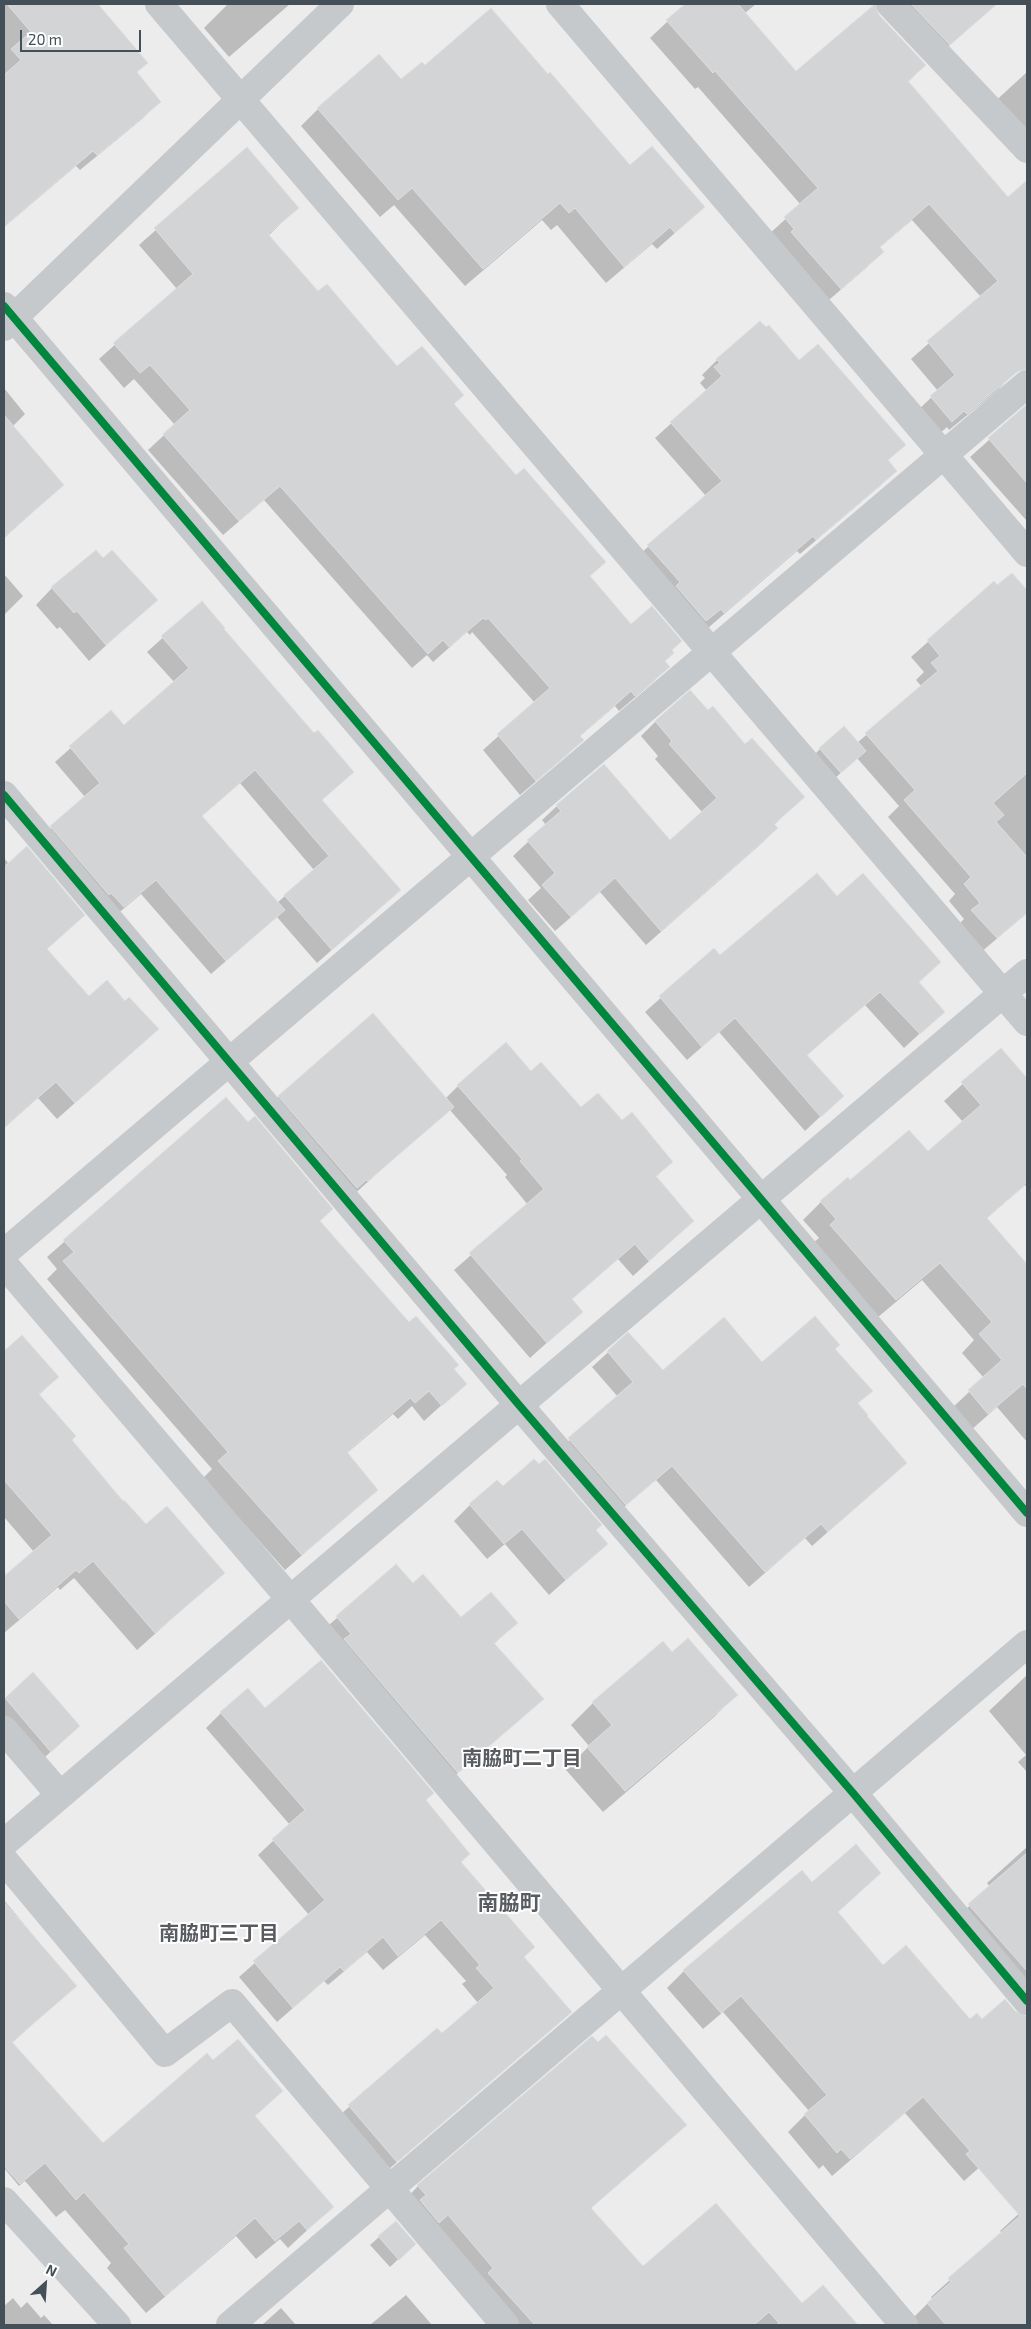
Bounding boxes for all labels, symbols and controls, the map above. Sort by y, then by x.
scale bar [22,20,144,52]
text: 20 m [28,30,62,48]
district label: 南脇町二丁目 [462,1746,582,1770]
district label: 南脇町 [478,1890,540,1916]
district label: 南脇町三丁目 [159,1921,279,1945]
north arrow [20,2259,70,2309]
text: N [44,2260,60,2280]

